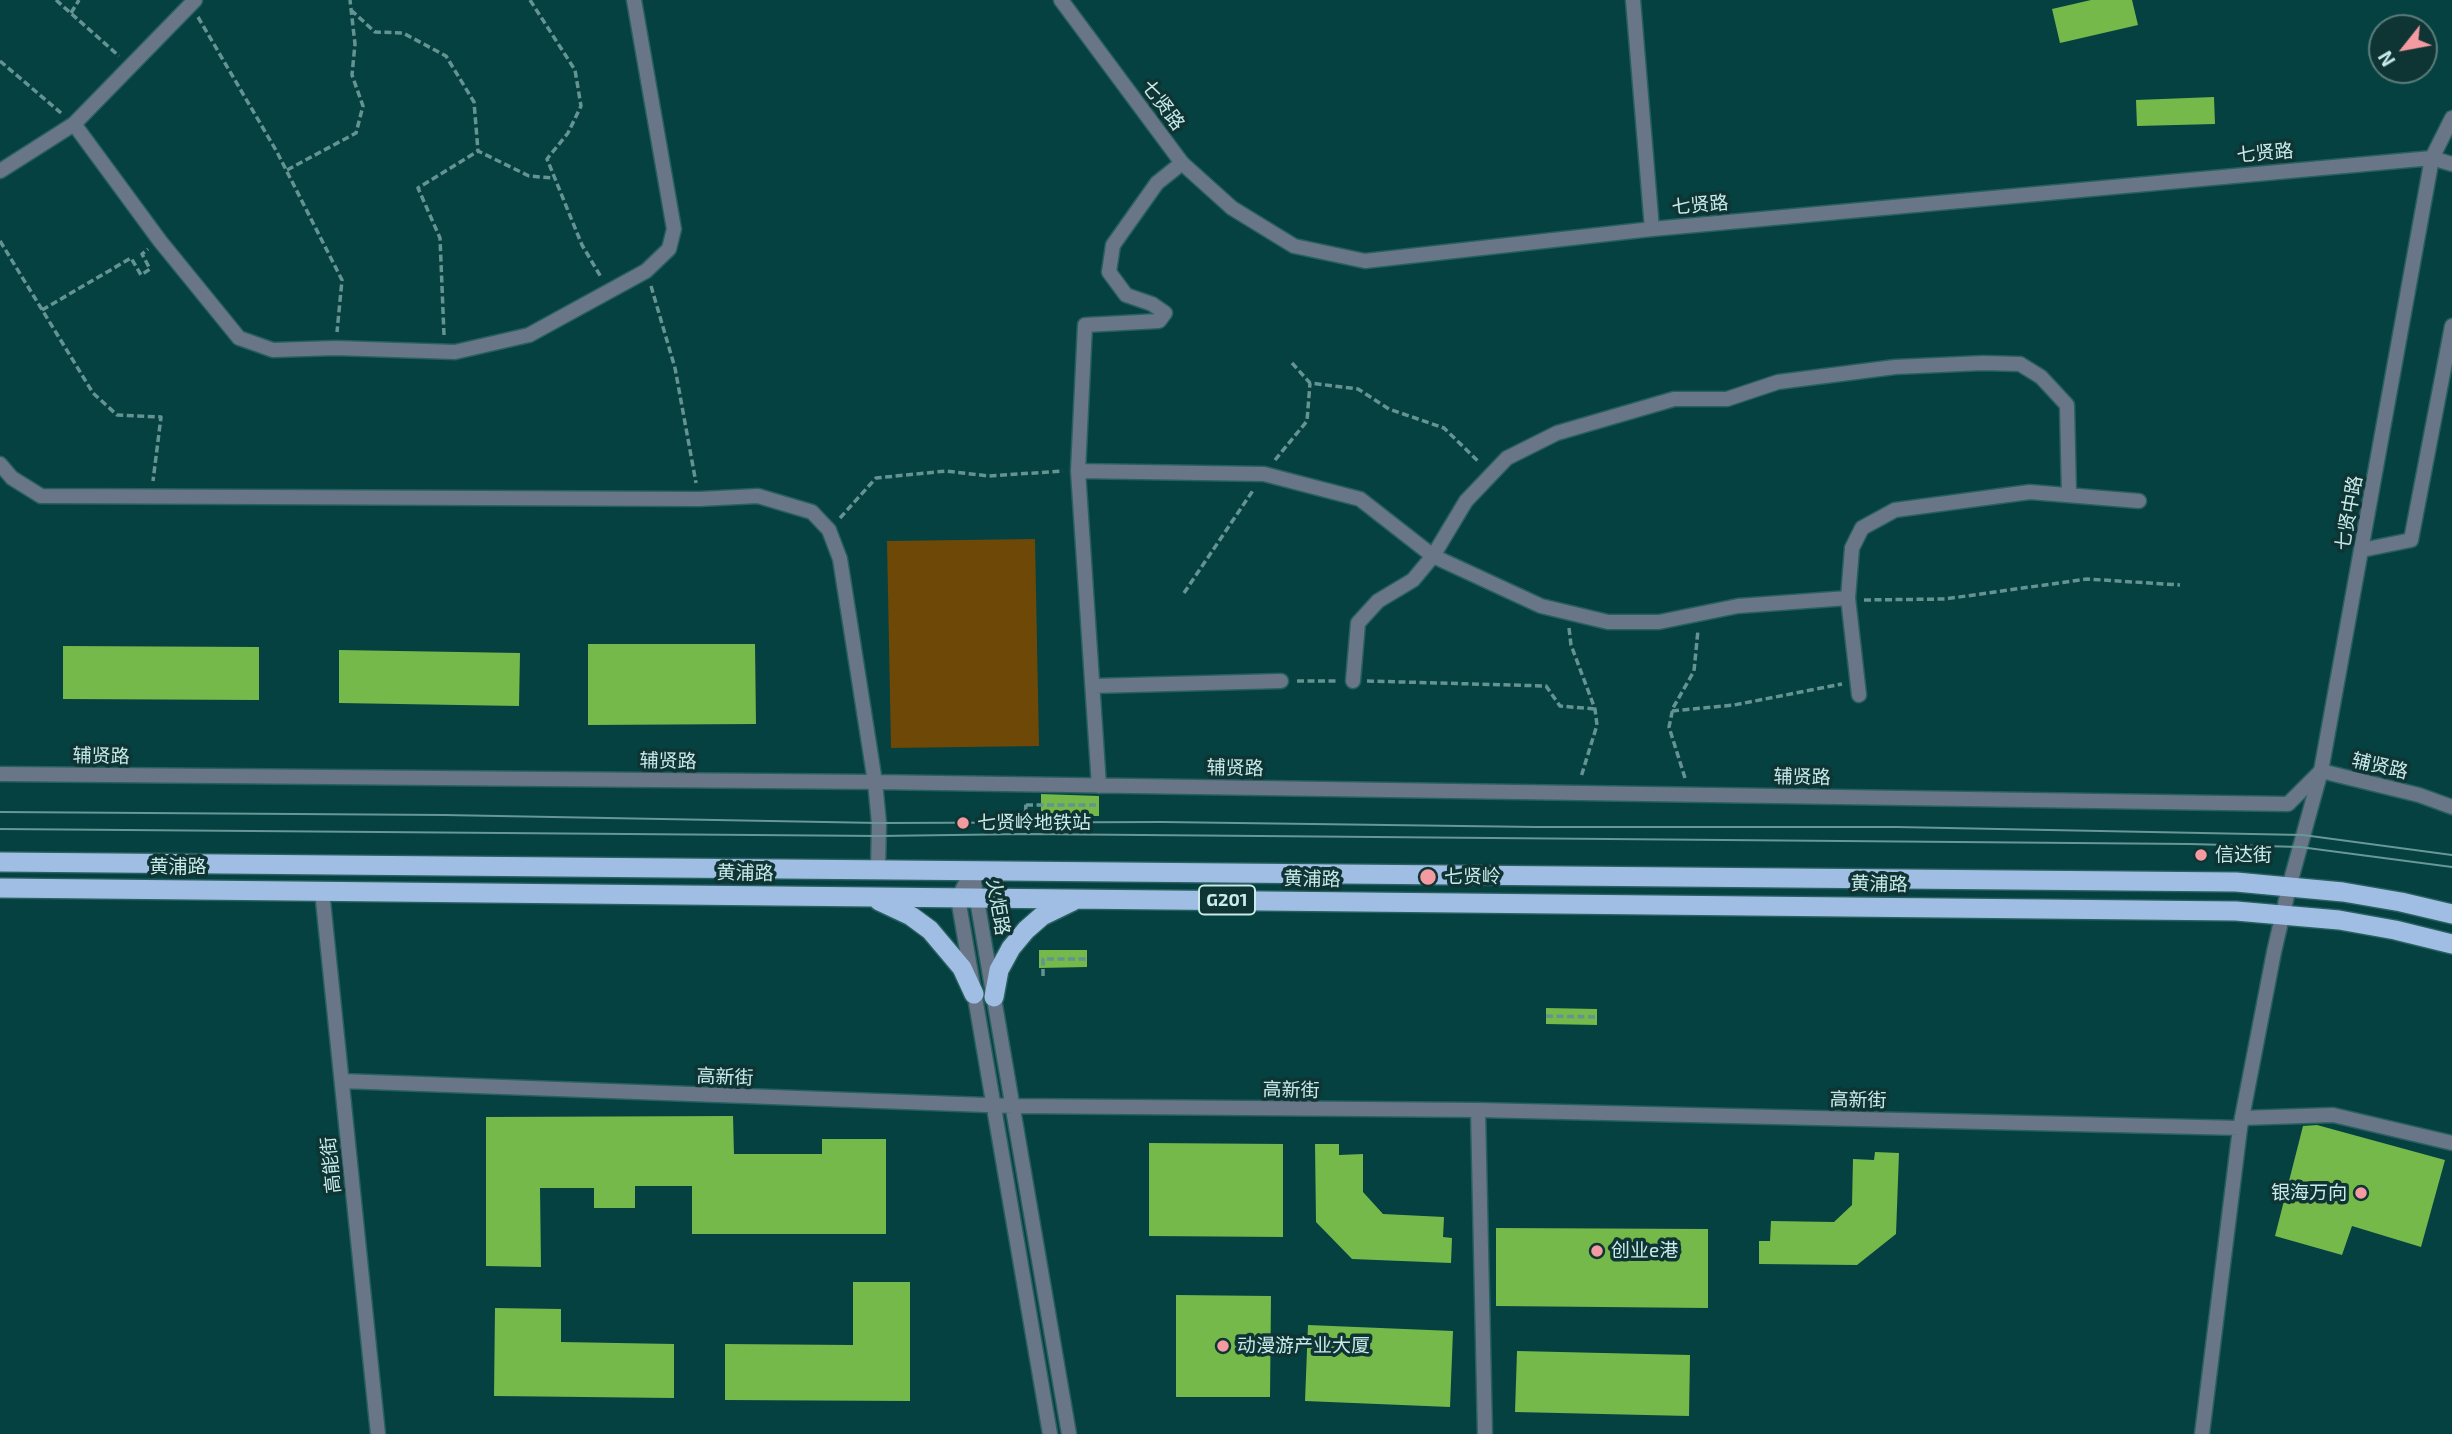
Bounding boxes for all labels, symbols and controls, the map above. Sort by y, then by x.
north arrow [2368,14,2438,84]
text: N [2373,47,2400,71]
street label: 七贤路 [1137,75,1189,135]
street label: 七贤路 [2236,139,2294,167]
street label: 七贤路 [1671,191,1729,219]
street label: 七贤中路 [2331,474,2367,552]
street label: 辅贤路 [72,744,130,768]
street label: 辅贤路 [2350,748,2410,784]
street label: 辅贤路 [639,749,697,773]
street label: 辅贤路 [1206,756,1264,780]
street label: 辅贤路 [1773,765,1831,789]
place label: 七贤岭地铁站 [977,812,1091,834]
marker: 七贤岭地铁站 [955,815,971,831]
place label: 信达街 [2215,844,2272,866]
marker: 信达街 [2193,847,2209,863]
street label: 黄浦路 [150,856,206,878]
street label: 黄浦路 [716,861,774,885]
place label: 七贤岭 [1444,866,1501,888]
street label: 黄浦路 [1283,867,1341,891]
marker: 七贤岭 [1418,867,1438,887]
street label: 黄浦路 [1850,872,1908,896]
street label: 火炬路 [982,877,1014,937]
road number: G201 [1199,886,1255,915]
street label: 高新街 [696,1065,754,1089]
street label: 高新街 [1262,1078,1320,1102]
street label: 高新街 [1829,1088,1887,1112]
street label: 高能街 [317,1135,345,1195]
place label: 银海万向 [2271,1182,2347,1204]
marker: 银海万向 [2353,1185,2369,1201]
place label: 创业e港 [1611,1240,1678,1262]
marker: 创业e港 [1589,1243,1605,1259]
place label: 动漫游产业大厦 [1237,1335,1370,1357]
marker: 动漫游产业大厦 [1215,1338,1231,1354]

